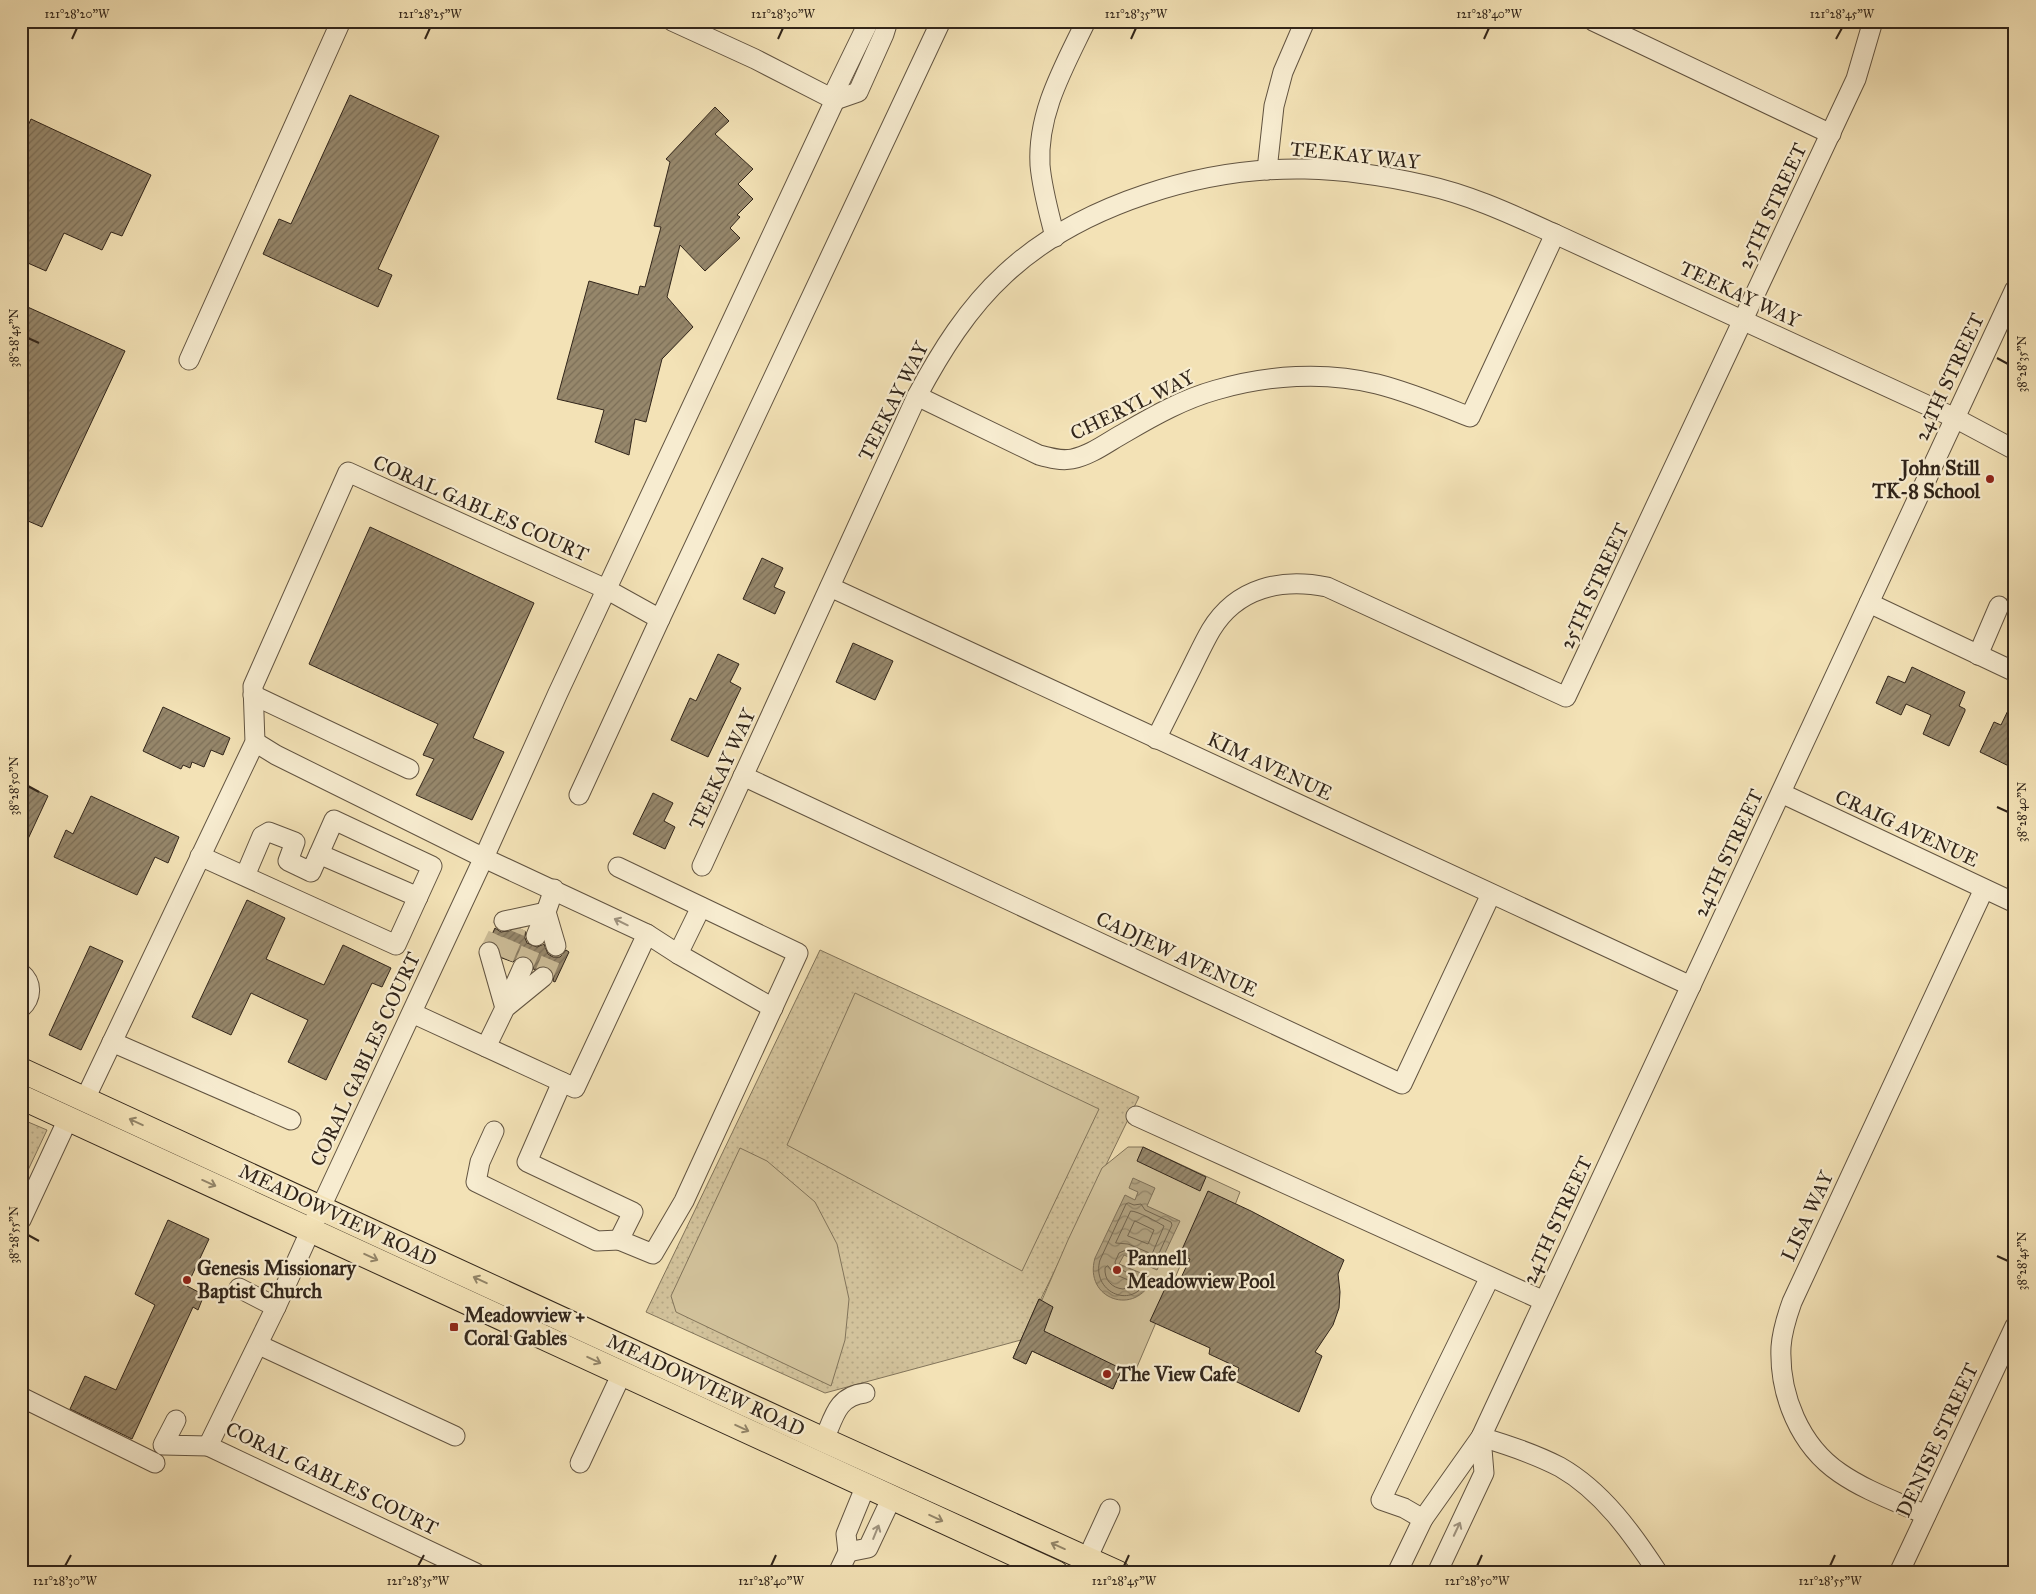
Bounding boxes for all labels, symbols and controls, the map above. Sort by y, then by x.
text: 121°28'20"W [45,7,110,21]
text: 121°28'25"W [398,7,462,21]
text: 121°28'30"W [751,7,816,21]
text: 121°28'35"W [1105,7,1168,21]
text: 121°28'40"W [1456,7,1522,21]
text: 121°28'45"W [1810,7,1875,21]
street label: TEEKAY WAY [1289,136,1422,174]
street label: 25TH STREET [1732,139,1812,273]
street label: TEEKAY WAY [1676,256,1805,333]
text: 38°28'45"N [7,309,21,367]
street label: 24TH STREET [1909,309,1989,445]
street label: TEEKAY WAY [853,336,934,465]
text: 38°28'35"N [2015,336,2029,392]
street label: CHERYL WAY [1066,364,1199,445]
street label: CORAL GABLES COURT [370,450,593,567]
place label: John Still TK-8 School [1871,456,1981,503]
marker: John Still TK-8 School [1984,473,1996,485]
street label: 25TH STREET [1554,519,1634,653]
street label: TEEKAY WAY [684,704,761,833]
street label: KIM AVENUE [1204,727,1336,805]
text: 38°28'50"N [7,756,21,816]
text: 38°28'40"N [2015,782,2029,842]
street label: CRAIG AVENUE [1831,784,1983,872]
street label: 24TH STREET [1688,785,1768,921]
street label: CADJEW AVENUE [1092,906,1262,1003]
one-way arrow [614,917,629,926]
street label: CORAL GABLES COURT [305,948,425,1170]
one-way arrow [129,1117,144,1127]
street label: 24TH STREET [1517,1152,1597,1288]
street label: MEADOWVIEW ROAD [235,1159,441,1271]
street label: LISA WAY [1776,1166,1839,1265]
one-way arrow [201,1178,216,1188]
text: 38°28'55"N [7,1206,21,1264]
text: 38°28'45"N [2015,1232,2029,1290]
place label: Pannell Meadowview Pool [1127,1246,1276,1293]
one-way arrow [363,1253,378,1262]
place label: Genesis Missionary Baptist Church [197,1256,358,1304]
marker: Pannell Meadowview Pool [1111,1264,1123,1276]
marker: Genesis Missionary Baptist Church [181,1274,193,1286]
one-way arrow [472,1275,487,1285]
place label: Meadowview + Coral Gables [464,1303,585,1350]
marker: Meadowview + Coral Gables [448,1321,460,1333]
street label: MEADOWVIEW ROAD [603,1329,809,1441]
one-way arrow [586,1356,601,1366]
street label: DENISE STREET [1891,1359,1983,1521]
place label: The View Cafe [1116,1362,1237,1386]
marker: The View Cafe [1101,1368,1113,1380]
street label: CORAL GABLES COURT [222,1416,442,1540]
one-way arrow [734,1424,749,1434]
one-way arrow [928,1513,943,1523]
one-way arrow [1453,1521,1463,1536]
one-way arrow [872,1525,881,1541]
one-way arrow [1051,1540,1066,1550]
text: 121°28'30"W [33,1574,98,1588]
text: 121°28'35"W [387,1574,450,1588]
text: 121°28'40"W [738,1574,804,1588]
text: 121°28'45"W [1092,1574,1157,1588]
text: 121°28'50"W [1445,1574,1510,1588]
text: 121°28'55"W [1798,1574,1862,1588]

